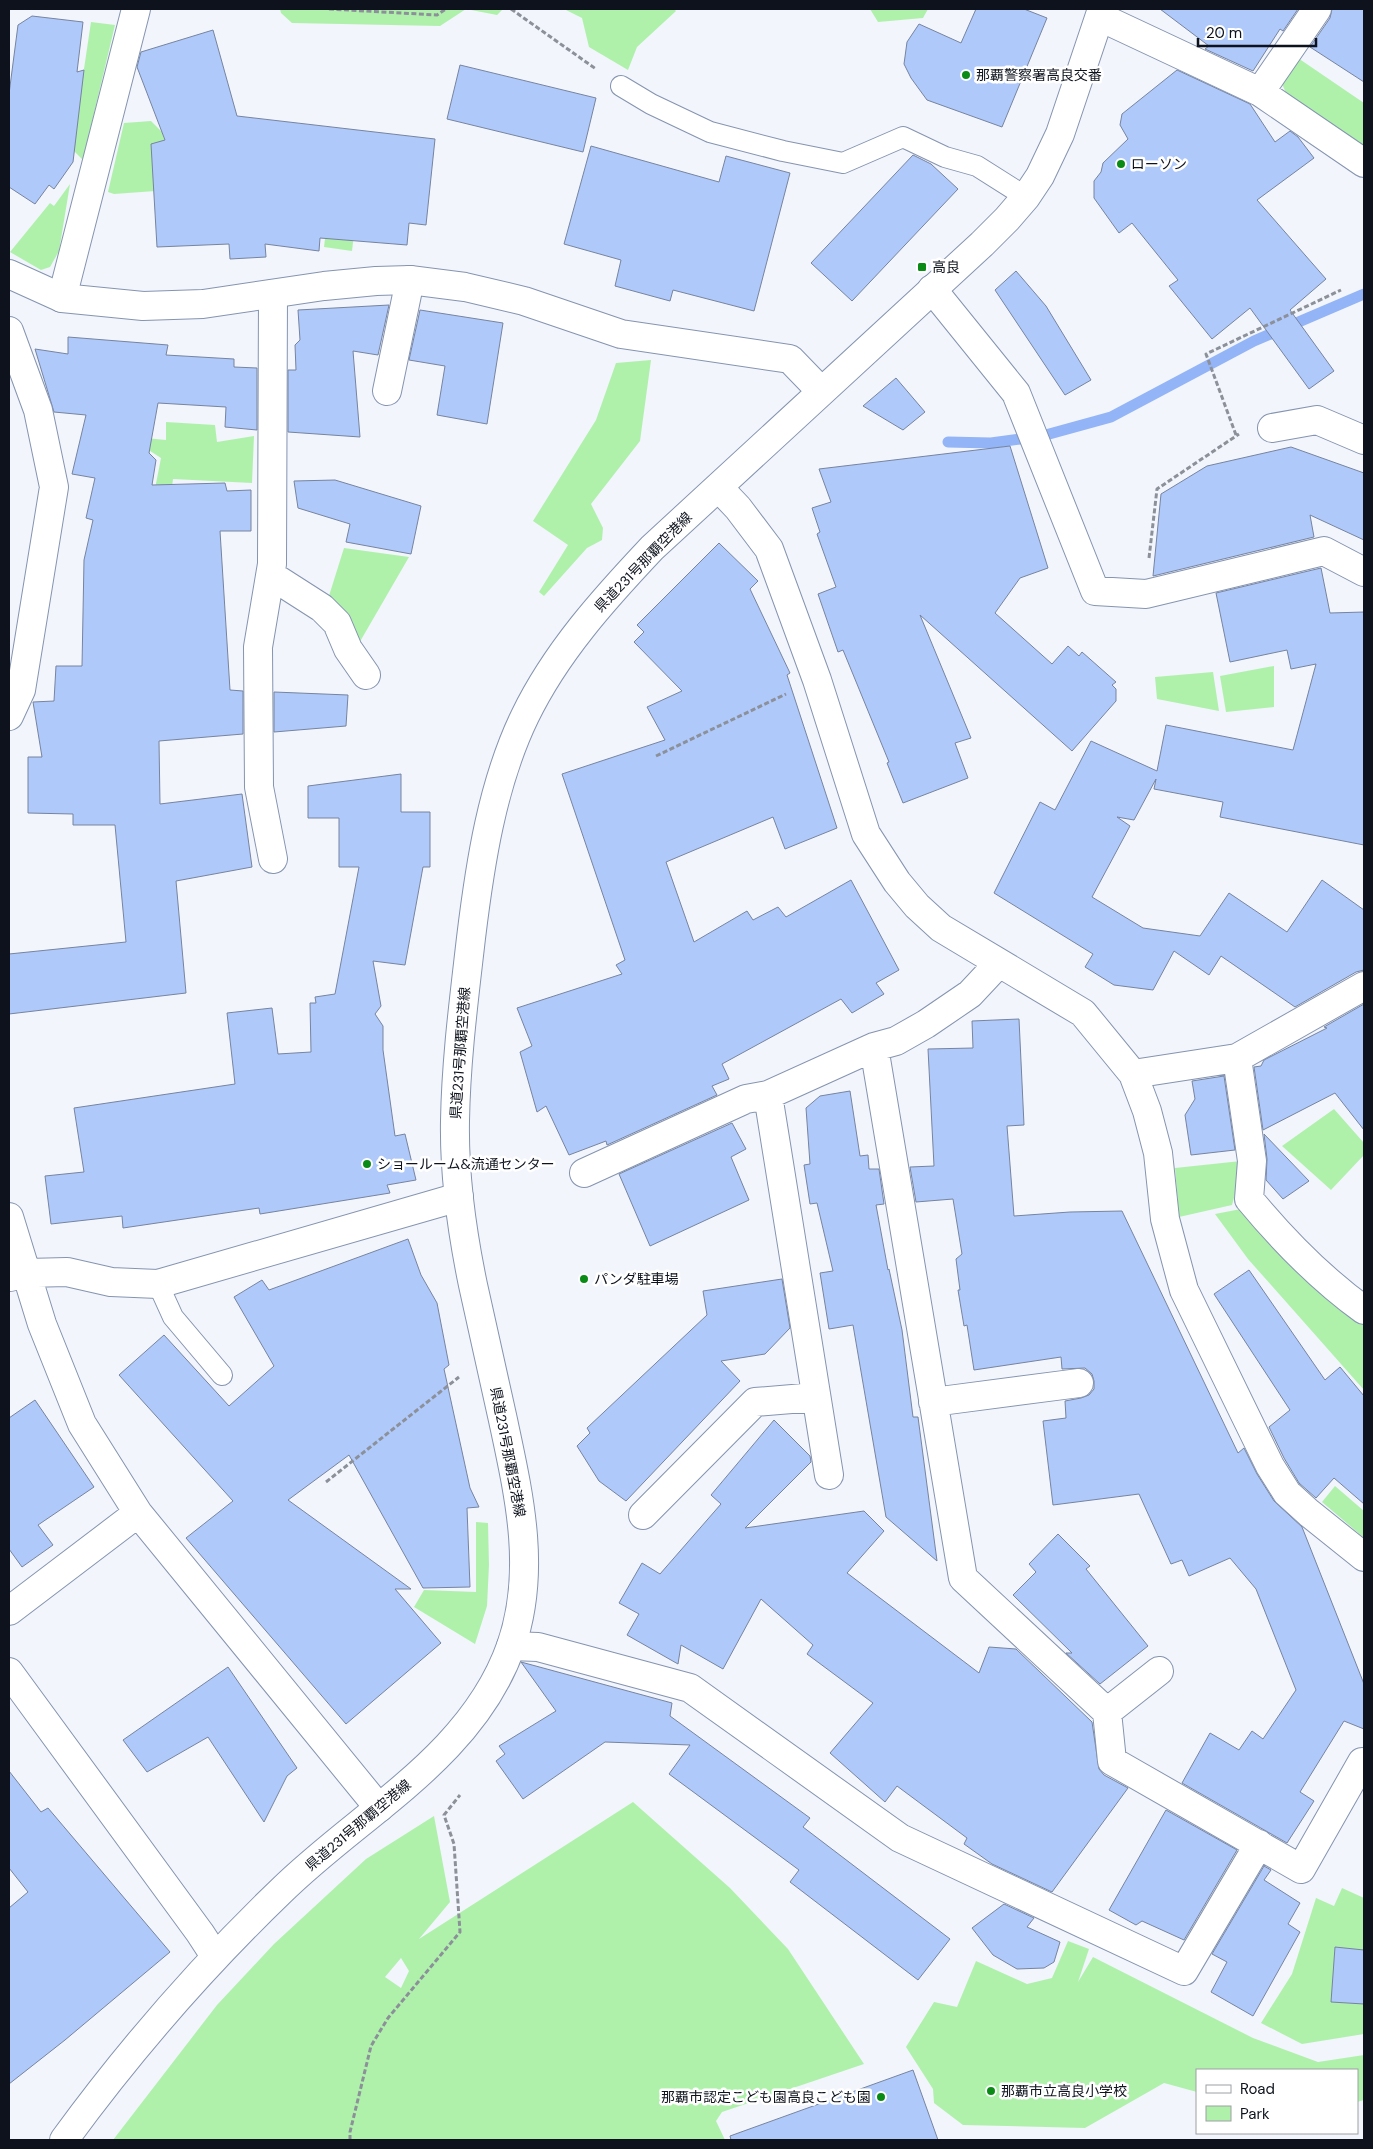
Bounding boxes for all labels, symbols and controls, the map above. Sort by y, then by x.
scale bar [1198,15,1316,47]
text: 20 m [1206,23,1242,43]
place label: 那覇警察署高良交番 [976,66,1102,84]
marker: 那覇警察署高良交番 [960,69,972,81]
place label: ローソン [1131,155,1187,173]
marker: ローソン [1115,158,1127,170]
place label: 高良 [932,258,960,276]
marker: 高良 [916,261,928,273]
street label: 県道231号那覇空港線 [591,508,695,616]
street label: 県道231号那覇空港線 [446,986,474,1120]
place label: ショールーム&流通センター [377,1155,555,1173]
marker: ショールーム&流通センター [361,1158,373,1170]
place label: パンダ駐車場 [594,1270,679,1288]
marker: パンダ駐車場 [578,1273,590,1285]
street label: 県道231号那覇空港線 [487,1385,529,1519]
street label: 県道231号那覇空港線 [301,1776,415,1874]
legend [1196,2069,1358,2134]
text: Road [1240,2079,1275,2099]
place label: 那覇市立高良小学校 [1001,2082,1127,2100]
marker: 那覇市立高良小学校 [985,2085,997,2097]
place label: 那覇市認定こども園高良こども園 [661,2088,871,2106]
marker: 那覇市認定こども園高良こども園 [875,2091,887,2103]
text: Park [1240,2104,1270,2124]

